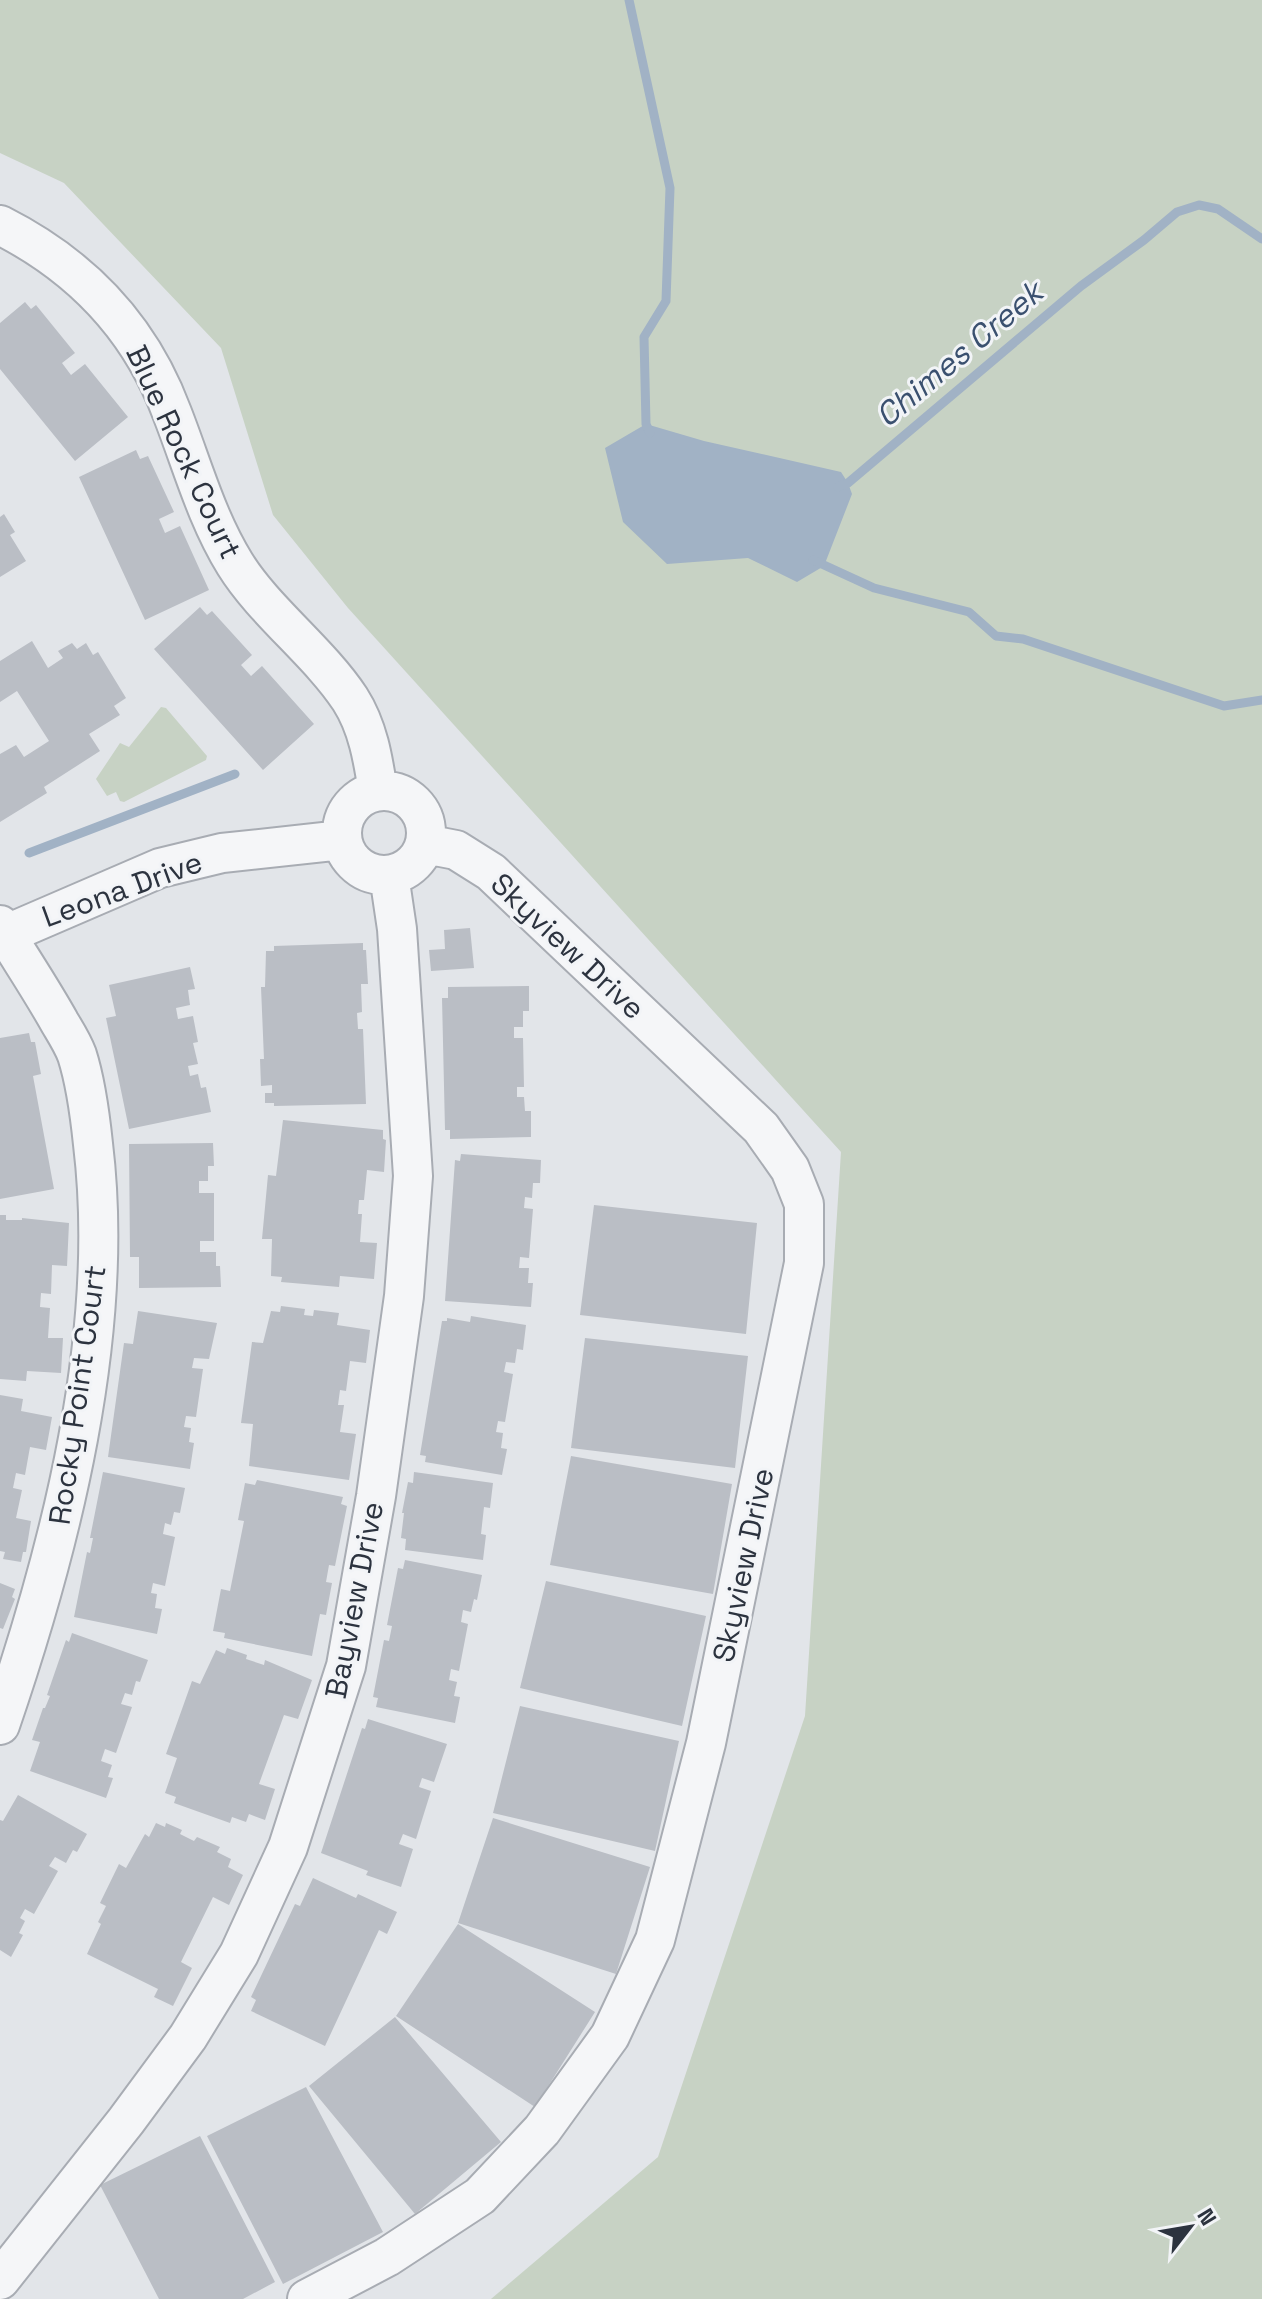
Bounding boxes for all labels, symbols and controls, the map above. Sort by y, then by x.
water label: Chimes Creek [867,270,1054,436]
street label: Blue Rock Court [117,339,251,565]
street label: Leona Drive [36,842,208,936]
street label: Skyview Drive [482,864,654,1028]
street label: Rocky Point Court [39,1263,115,1527]
street label: Skyview Drive [703,1464,783,1666]
street label: Bayview Drive [316,1498,392,1702]
north arrow [1150,2187,1230,2267]
text: N [1191,2203,1223,2230]

